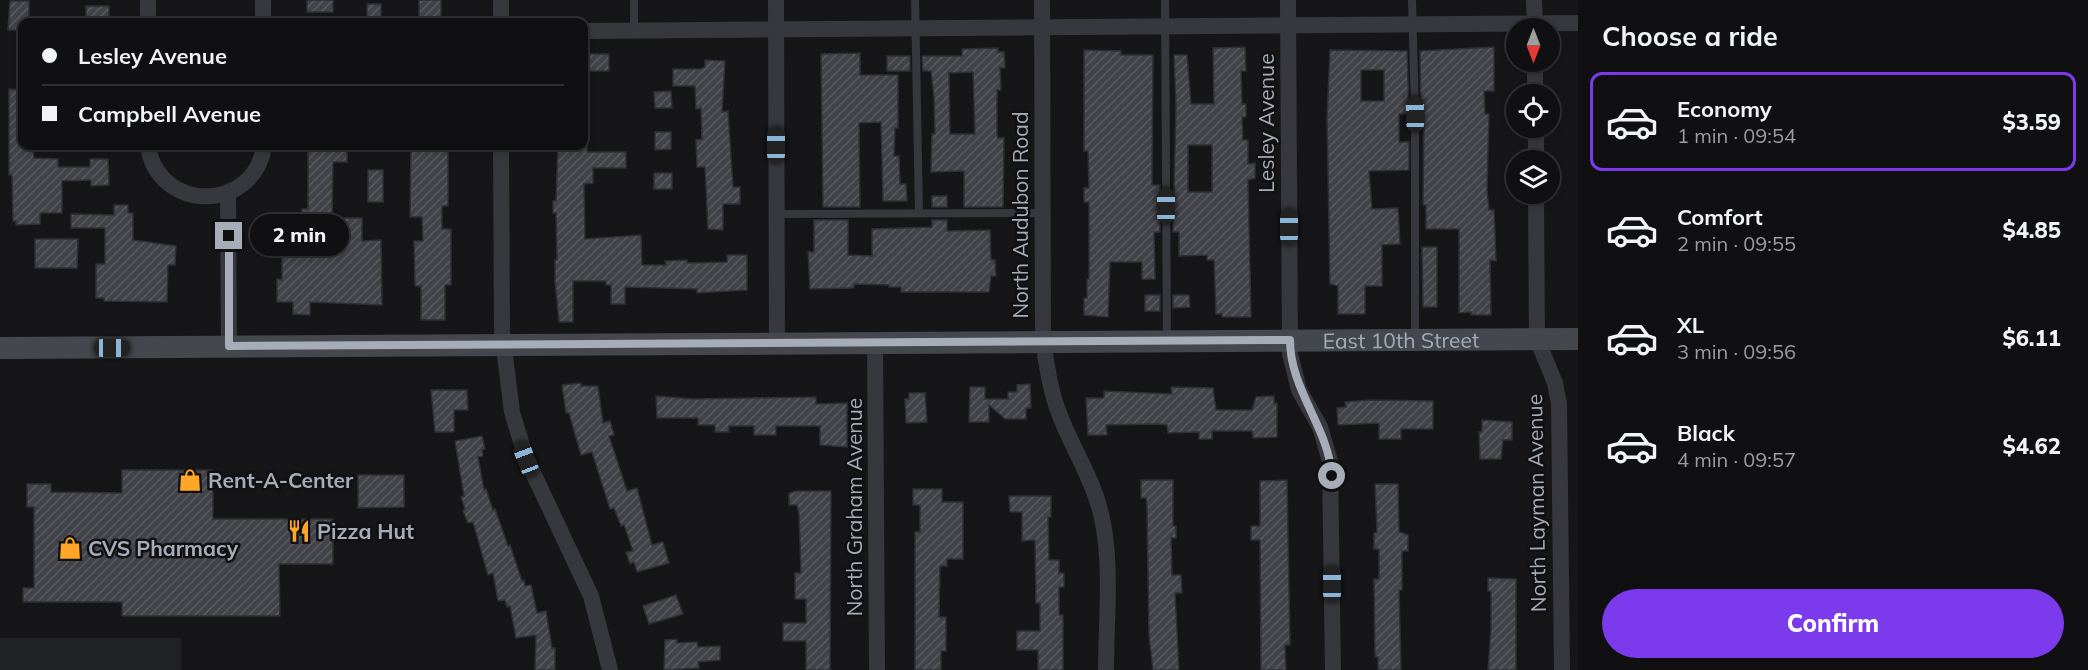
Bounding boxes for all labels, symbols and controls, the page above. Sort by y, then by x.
north arrow [1506,18,1560,72]
map controls [1506,18,1560,204]
text: Choose a ride [1602,19,1778,53]
text: Lesley Avenue [78,42,227,70]
street label: Lesley Avenue [1253,53,1279,193]
button: locate [1506,84,1560,138]
icon: car [1605,95,1659,149]
text: Economy [1677,95,1772,123]
car [1406,96,1424,132]
text: Campbell Avenue [78,100,261,128]
text: $3.59 [2002,108,2061,136]
street label: North Audubon Road [1007,111,1033,319]
text: 1 min · 09:54 [1677,123,1796,148]
car [767,127,785,163]
button: layers [1506,150,1560,204]
car [1157,188,1175,224]
icon: car [1605,203,1659,257]
text: Comfort [1677,203,1763,231]
car [1280,209,1298,245]
callout: 2 min [250,215,349,257]
text: $4.85 [2002,216,2061,244]
route end [215,222,242,249]
text: 2 min [273,222,326,247]
text: 2 min · 09:55 [1677,231,1796,256]
icon: car [1605,311,1659,365]
text: XL [1677,311,1704,339]
text: $6.11 [2002,324,2061,352]
street label: East 10th Street [1323,327,1479,353]
car [94,339,130,357]
text: 3 min · 09:56 [1677,339,1796,364]
street label: North Layman Avenue [1521,394,1551,612]
street label: North Graham Avenue [841,398,867,616]
icon: car [1605,419,1659,473]
text: Black [1677,419,1735,447]
text: $4.62 [2002,432,2061,460]
car [511,439,541,479]
text: 4 min · 09:57 [1677,447,1796,472]
route start [1318,462,1345,489]
shop icon: Rent-A-Center [177,467,203,493]
place label: Rent-A-Center [208,467,354,493]
restaurant icon: Pizza Hut [286,518,312,544]
place label: Pizza Hut [317,518,414,544]
shop icon: CVS Pharmacy [57,535,83,561]
place label: CVS Pharmacy [88,535,239,561]
car [1323,566,1341,602]
button: Confirm [1602,589,2064,658]

